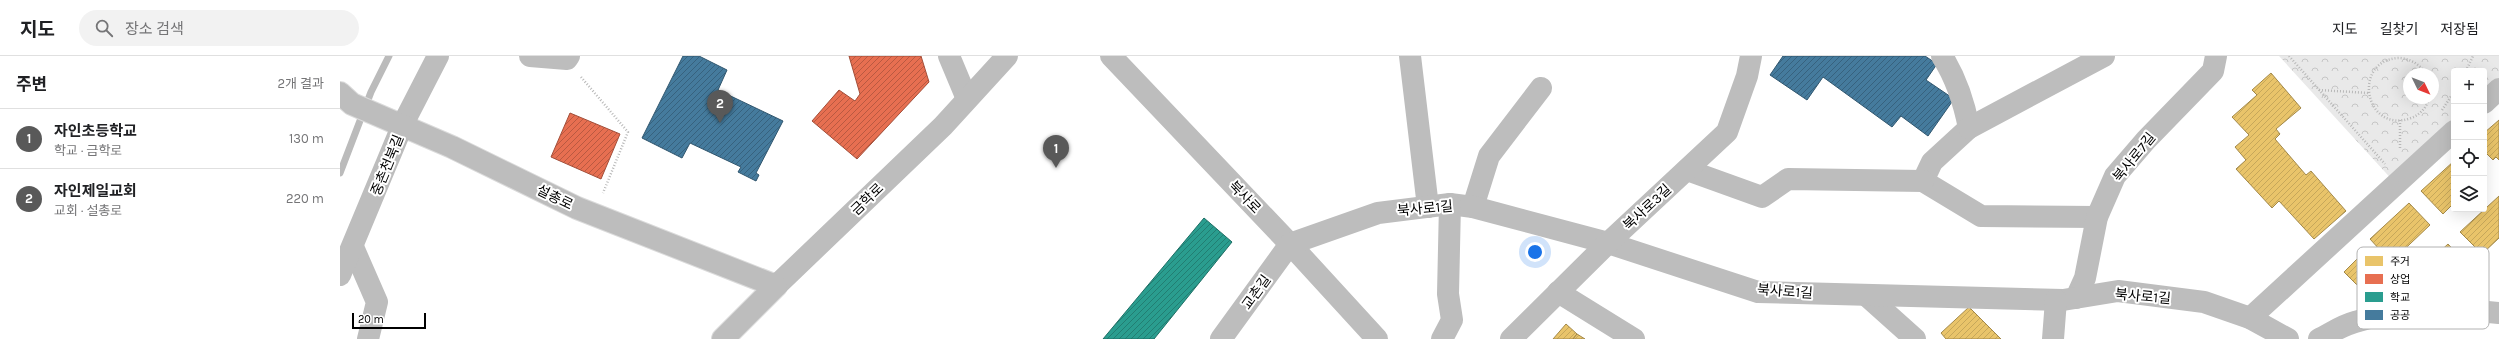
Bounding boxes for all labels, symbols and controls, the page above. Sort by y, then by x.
search box [79,10,359,46]
icon: search [93,17,115,39]
text: 지도 [20,19,55,41]
text: 장소 검색 [125,20,184,38]
text: 지도 [2332,21,2358,38]
text: 길찾기 [2380,21,2418,38]
text: 저장됨 [2440,21,2479,38]
north arrow [2403,68,2439,104]
map controls [2451,68,2487,212]
button: + [2451,68,2487,104]
text: 주변 [16,74,47,94]
text: 2개 결과 [277,76,324,91]
pin: 2 [707,90,733,123]
button: − [2451,104,2487,140]
text: 자인초등학교 [54,122,137,140]
street label: 북사로7길 [2110,129,2159,185]
text: 1 [27,131,31,146]
text: 130 m [289,131,324,146]
street label: 중촌천북길 [368,132,407,198]
pin: 1 [1043,135,1069,168]
button: locate [2451,140,2487,176]
text: 학교 · 금학로 [54,143,122,158]
button: layers [2451,176,2487,212]
street label: 북사로 [1225,178,1264,217]
street label: 금학로 [848,180,887,219]
street label: 설총로 [534,181,576,214]
street label: 북사로3길 [1620,181,1675,234]
text: 자인제일교회 [54,182,137,200]
text: 2 [25,191,33,206]
text: 220 m [286,191,324,206]
street label: 북사로1길 [1396,198,1454,219]
text: 교회 · 설총로 [54,203,122,218]
your location [1525,242,1545,262]
legend [2357,247,2489,329]
text: 주거 [2390,255,2410,268]
street label: 교촌길 [1238,272,1275,313]
text: 상업 [2390,273,2410,286]
street label: 북사로1길 [1756,281,1814,302]
street label: 북사로1길 [2114,286,2172,307]
text: 학교 [2390,291,2410,304]
text: 공공 [2390,309,2410,322]
scale bar [352,311,426,330]
text: 20 m [358,313,384,326]

